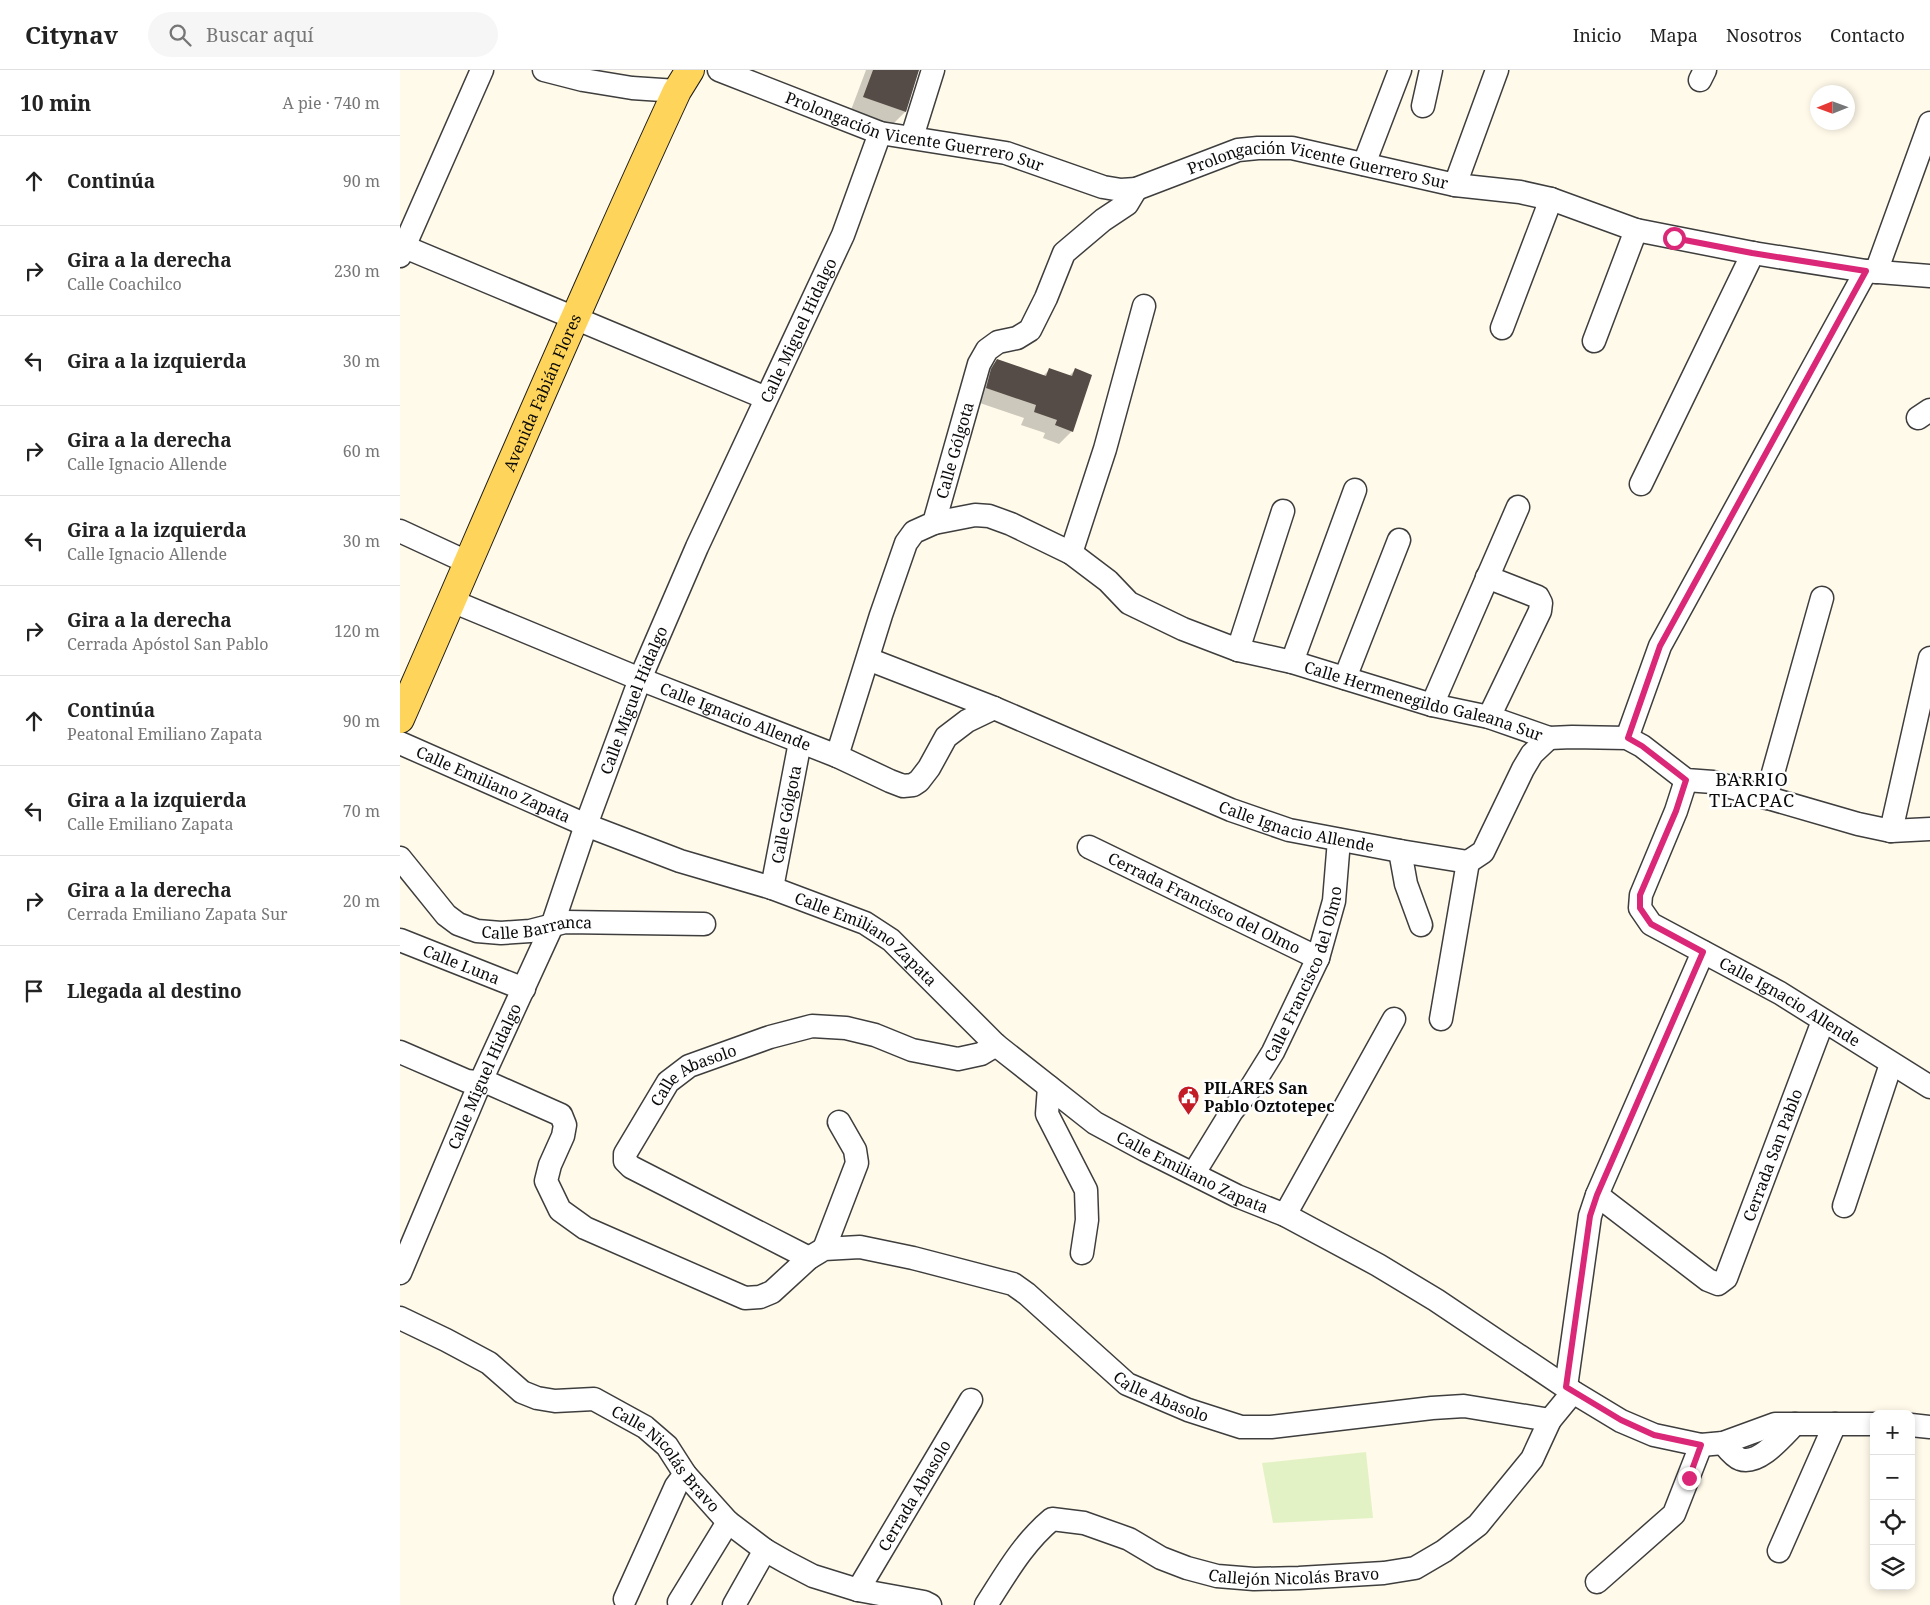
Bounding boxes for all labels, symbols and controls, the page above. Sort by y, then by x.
search box [148,12,498,57]
text: Citynav [25,18,118,51]
icon: search [166,21,194,49]
text: Buscar aquí [206,22,314,48]
text: Inicio [1573,23,1622,47]
text: Mapa [1650,23,1698,47]
text: Nosotros [1726,23,1802,47]
text: Contacto [1830,23,1905,47]
north arrow [1810,85,1855,130]
street label: Prolongación Vicente Guerrero Sur [782,86,1047,177]
text: 10 min [20,89,91,117]
text: A pie · 740 m [283,92,380,114]
street label: Prolongación Vicente Guerrero Sur [1184,137,1451,194]
icon: ahead [20,167,48,195]
text: Continúa [67,168,155,194]
text: 90 m [343,170,380,192]
route start [1663,227,1686,250]
text: Gira a la derecha [67,247,232,273]
street label: Calle Miguel Hidalgo [755,254,842,406]
icon: right [20,257,48,285]
text: 230 m [334,260,380,282]
text: Calle Coachilco [67,273,182,295]
street label: Avenida Fabián Flores [498,310,586,475]
icon: left [20,347,48,375]
text: Gira a la izquierda [67,348,247,374]
text: 30 m [343,350,380,372]
street label: Calle Gólgota [930,399,979,501]
text: Gira a la derecha [67,427,232,453]
icon: right [20,437,48,465]
text: 60 m [343,440,380,462]
text: Calle Ignacio Allende [67,453,227,475]
text: Gira a la izquierda [67,517,247,543]
icon: left [20,527,48,555]
text: 30 m [343,530,380,552]
text: Calle Ignacio Allende [67,543,227,565]
text: Gira a la derecha [67,607,232,633]
icon: right [20,617,48,645]
text: 120 m [334,620,380,642]
street label: Calle Miguel Hidalgo [595,623,673,777]
text: Cerrada Apóstol San Pablo [67,633,269,655]
street label: Calle Hermenegildo Galeana Sur [1301,655,1546,746]
street label: Calle Ignacio Allende [657,677,814,756]
text: Continúa [67,697,155,723]
icon: ahead [20,707,48,735]
text: 90 m [343,710,380,732]
text: Peatonal Emiliano Zapata [67,723,263,745]
street label: Calle Emiliano Zapata [413,740,574,828]
street label: Calle Gólgota [766,763,806,865]
district label: BARRIO TLACPAC [1709,767,1795,812]
text: Gira a la izquierda [67,787,247,813]
street label: Calle Ignacio Allende [1215,795,1376,857]
icon: left [20,797,48,825]
text: 70 m [343,800,380,822]
text: Calle Emiliano Zapata [67,813,233,835]
street label: Cerrada Francisco del Olmo [1104,847,1304,959]
text: Gira a la derecha [67,877,232,903]
street label: Calle Francisco del Olmo [1259,885,1346,1066]
street label: Calle Emiliano Zapata [791,886,942,991]
icon: right [20,887,48,915]
text: 20 m [343,890,380,912]
text: Cerrada Emiliano Zapata Sur [67,903,288,925]
street label: Calle Barranca [481,911,592,944]
street label: Calle Luna [420,939,503,989]
street label: Calle Ignacio Allende [1715,951,1864,1052]
icon: arrive [20,977,48,1005]
text: Llegada al destino [67,978,242,1004]
street label: Calle Miguel Hidalgo [442,1000,526,1153]
street label: Calle Abasolo [645,1039,739,1110]
place label: PILARES San Pablo Oztotepec [1204,1077,1335,1117]
public building icon: PILARES San Pablo Oztotepec [1176,1085,1200,1116]
street label: Cerrada San Pablo [1737,1086,1807,1224]
street label: Calle Emiliano Zapata [1113,1126,1272,1218]
street label: Calle Abasolo [1109,1366,1212,1427]
street label: Calle Nicolás Bravo [608,1400,725,1517]
map controls [1870,1410,1915,1590]
button: + [1870,1410,1915,1455]
street label: Cerrada Abasolo [873,1436,956,1555]
button: − [1870,1455,1915,1500]
route end [1678,1467,1701,1490]
button: locate [1870,1500,1915,1545]
button: layers [1870,1545,1915,1590]
street label: Callejón Nicolás Bravo [1206,1562,1380,1590]

